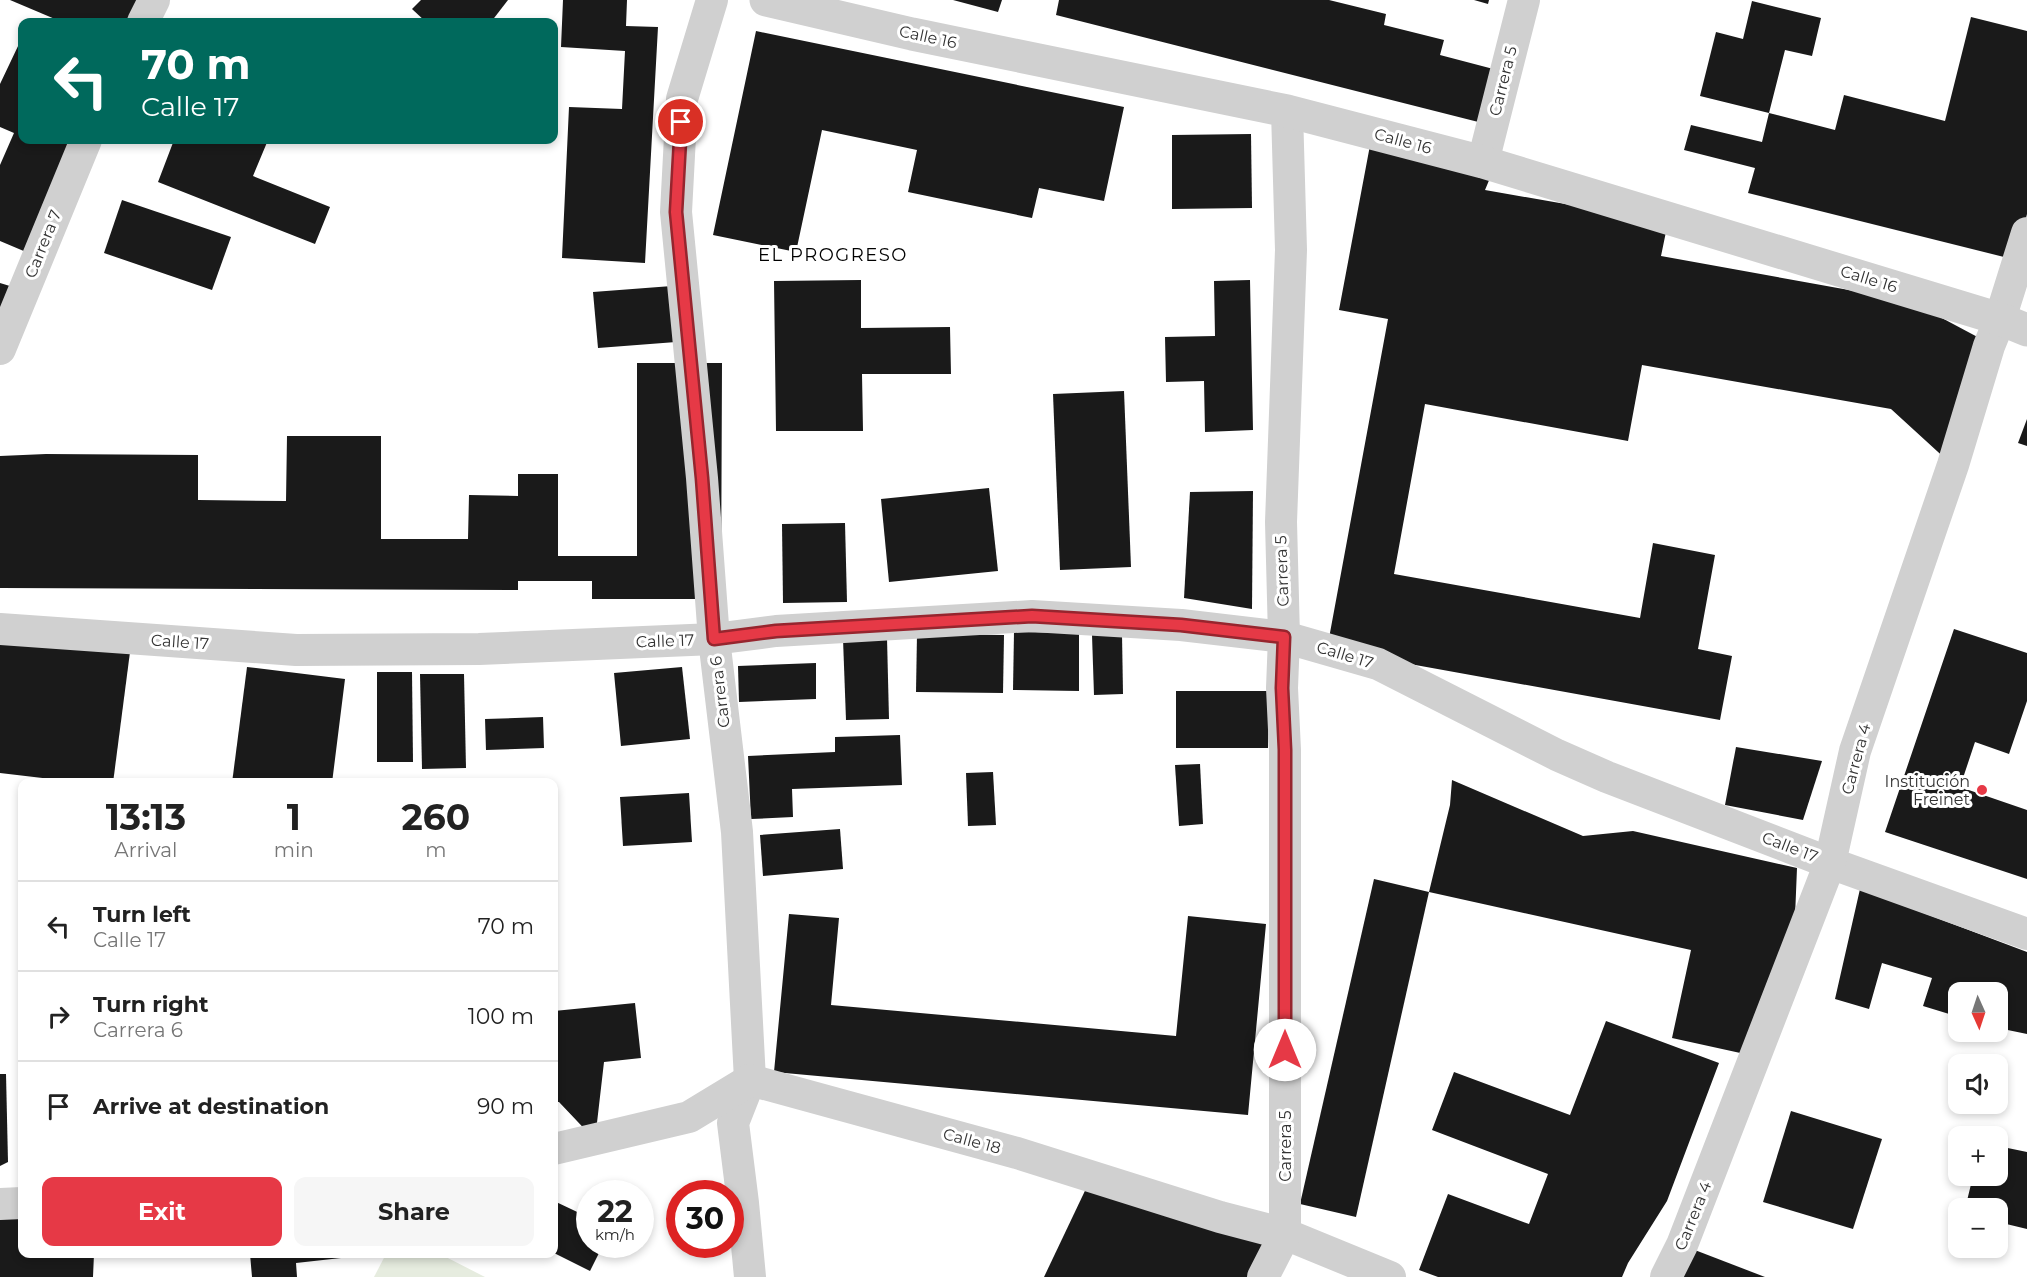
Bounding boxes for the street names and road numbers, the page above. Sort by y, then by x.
street label: Calle 16 [897,22,959,52]
street label: Carrera 5 [1485,44,1521,118]
street label: Calle 16 [1372,124,1434,158]
street label: Carrera 7 [21,207,65,281]
street label: Calle 16 [1838,261,1900,297]
street label: Carrera 5 [1271,535,1293,607]
street label: Calle 17 [150,630,210,654]
street label: Calle 17 [636,630,694,652]
street label: Calle 17 [1314,637,1376,673]
street label: Carrera 6 [706,655,734,729]
street label: Carrera 4 [1837,721,1875,797]
street label: Calle 17 [1759,828,1821,866]
street label: Carrera 5 [1276,1110,1295,1182]
street label: Calle 18 [941,1124,1003,1158]
street label: Carrera 4 [1671,1178,1716,1253]

